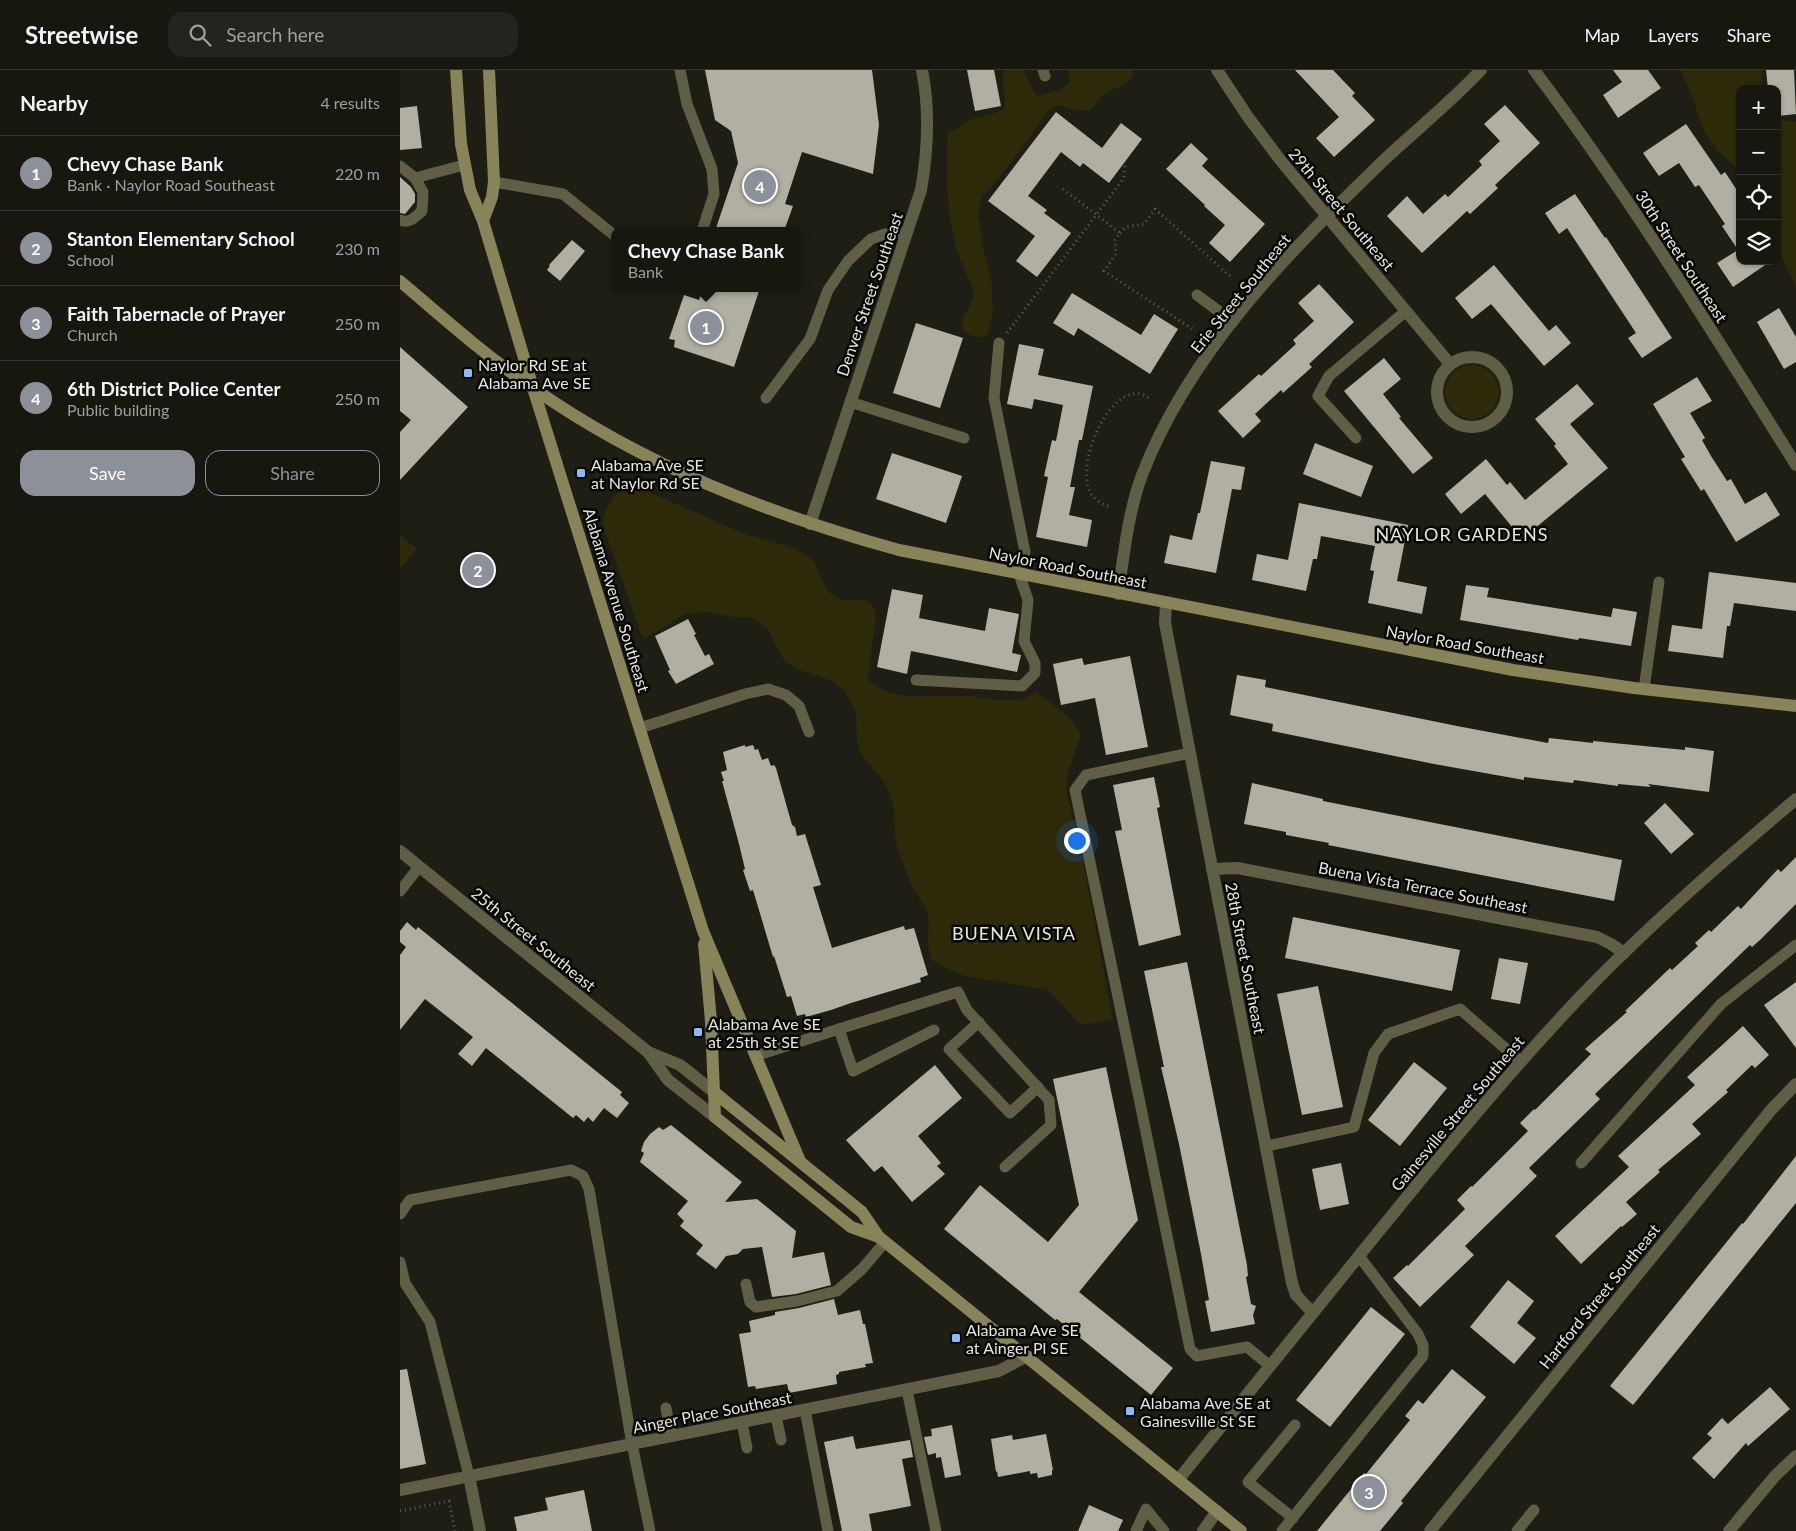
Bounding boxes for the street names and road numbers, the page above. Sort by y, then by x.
street label: 29th Street Southeast [1285,144,1399,274]
street label: 30th Street Southeast [1632,186,1732,326]
street label: Denver Street Southeast [832,209,906,378]
street label: Erie Street Southeast [1186,229,1294,356]
street label: Alabama Avenue Southeast [580,506,654,695]
street label: Naylor Road Southeast [987,542,1149,592]
street label: Naylor Road Southeast [1384,621,1546,667]
street label: Buena Vista Terrace Southeast [1317,857,1529,917]
street label: 28th Street Southeast [1222,881,1270,1036]
street label: 25th Street Southeast [468,883,600,995]
street label: Gainesville Street Southeast [1387,1031,1528,1194]
street label: Hartford Street Southeast [1535,1220,1663,1372]
street label: Ainger Place Southeast [631,1387,793,1437]

